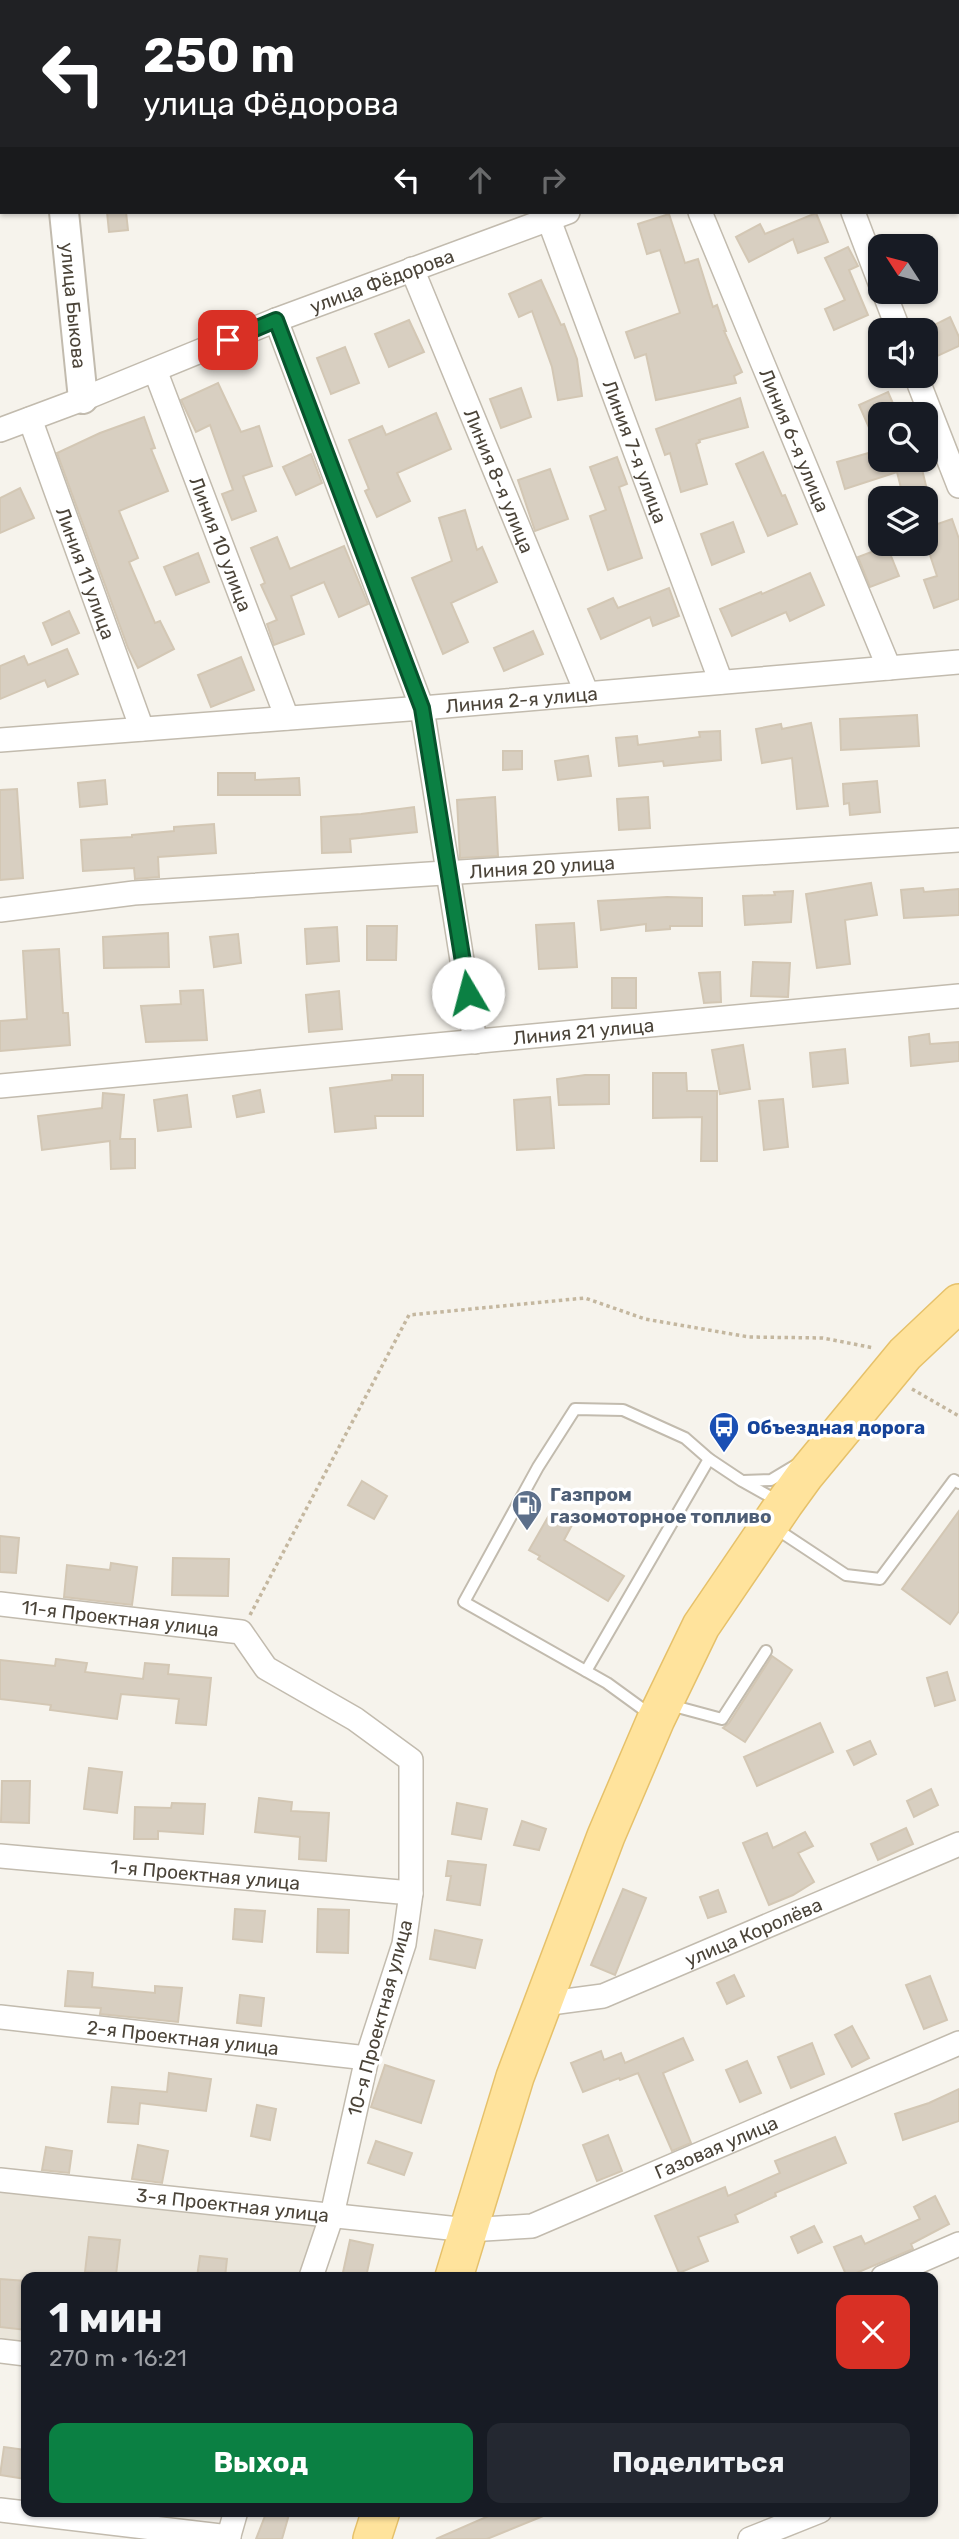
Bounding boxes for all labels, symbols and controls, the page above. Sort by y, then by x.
text: 250 m [143,26,295,84]
icon: left [28,28,119,119]
text: улица Фёдорова [143,85,399,123]
icon: left [388,161,426,199]
icon: ahead [461,161,499,199]
icon: right [534,161,572,199]
north arrow [868,234,938,304]
map controls [868,234,938,556]
street label: улица Быкова [56,241,91,370]
street label: улица Фёдорова [307,244,457,318]
pin [198,310,258,370]
button: sound [868,318,938,388]
icon: arrive [209,321,247,359]
street label: Линия 6-я улица [755,365,835,515]
street label: Линия 7-я улица [598,377,672,526]
button: search [868,402,938,472]
street label: Линия 8-я улица [459,405,539,556]
street label: Линия 10 улица [185,473,257,615]
button: layers [868,486,938,556]
street label: Линия 11 улица [51,504,120,642]
street label: Линия 2-я улица [444,682,599,717]
street label: Линия 20 улица [469,851,616,883]
position arrow [431,956,505,1030]
street label: Линия 21 улица [512,1013,655,1049]
bus stop icon: Объездная дорога [707,1410,741,1454]
place label: Объездная дорога [747,1416,925,1439]
place label: Газпром газомоторное топливо [550,1483,772,1528]
fuel station icon: Газпром газомоторное топливо [510,1488,544,1532]
street label: 11-я Проектная улица [20,1595,220,1641]
street label: 1-я Проектная улица [109,1854,301,1894]
street label: улица Королёва [681,1892,825,1971]
street label: 10-я Проектная улица [343,1917,417,2119]
street label: 2-я Проектная улица [86,2015,280,2060]
street label: Газовая улица [651,2111,781,2184]
street label: 3-я Проектная улица [135,2183,330,2227]
text: 1 мин [49,2293,163,2343]
button: close [836,2295,910,2369]
text: 270 m · 16:21 [49,2344,187,2372]
button: Выход [49,2423,473,2503]
button: Поделиться [487,2423,910,2503]

